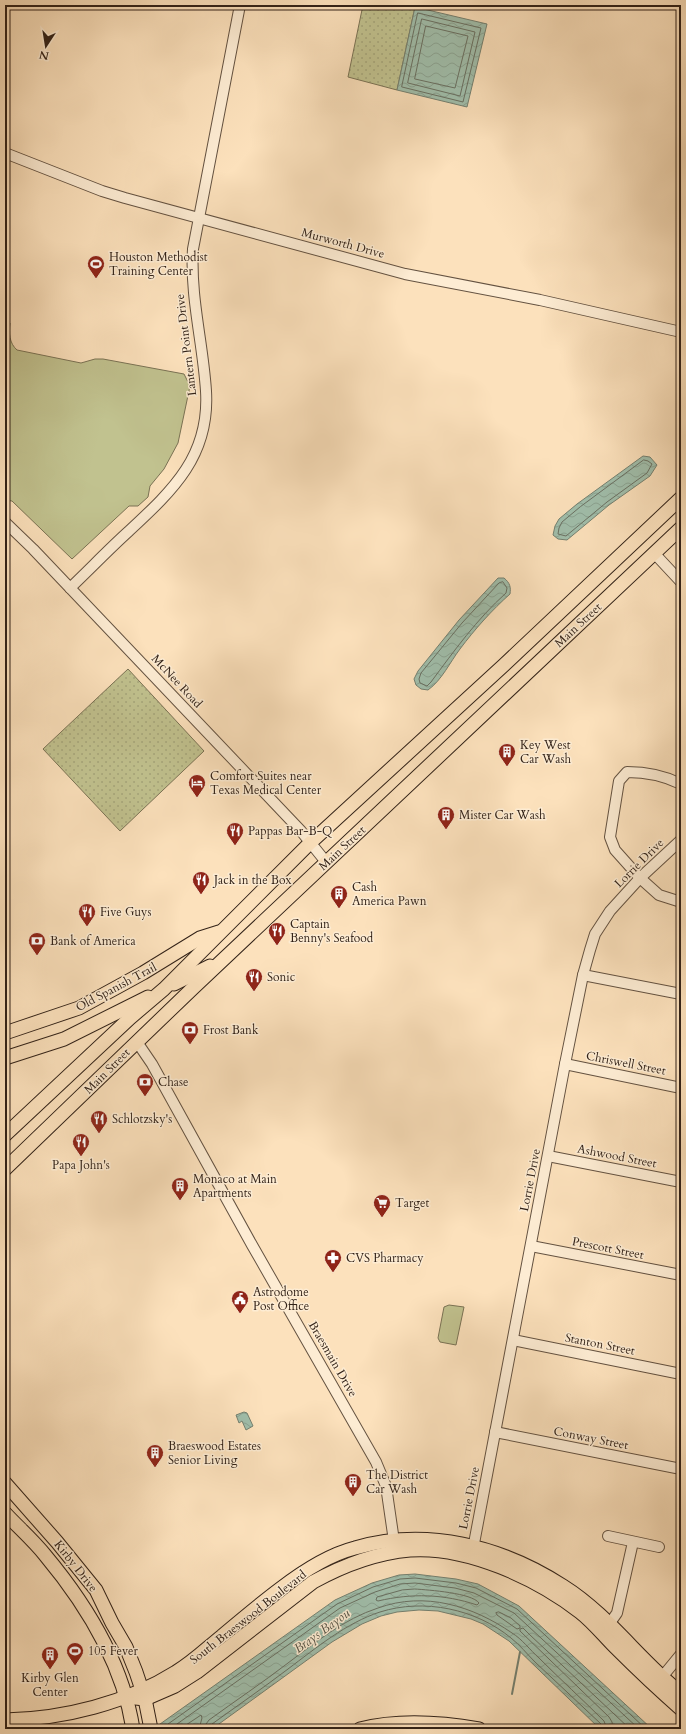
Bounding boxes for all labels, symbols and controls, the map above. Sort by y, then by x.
north arrow [26,26,66,66]
text: N [37,47,50,64]
street label: Murworth Drive [300,224,386,262]
place label: Houston Methodist Training Center [109,249,208,279]
sports icon: Houston Methodist Training Center [86,254,106,279]
street label: Lantern Point Drive [172,293,200,397]
street label: Main Street [551,599,605,651]
street label: McNee Road [148,651,206,712]
place label: Key West Car Wash [520,737,571,767]
building icon: Key West Car Wash [497,742,517,767]
place label: Comfort Suites near Texas Medical Center [210,768,322,798]
hotel icon: Comfort Suites near Texas Medical Center [187,773,207,798]
building icon: Mister Car Wash [436,805,456,830]
place label: Mister Car Wash [459,807,546,823]
restaurant icon: Pappas Bar-B-Q [225,821,245,846]
street label: Main Street [315,822,369,874]
place label: Pappas Bar-B-Q [248,823,332,839]
street label: Lorrie Drive [611,835,667,891]
restaurant icon: Jack in the Box [191,870,211,895]
place label: Jack in the Box [212,872,291,888]
place label: Cash America Pawn [352,879,427,909]
building icon: Cash America Pawn [329,884,349,909]
restaurant icon: Five Guys [77,902,97,927]
place label: Five Guys [100,904,151,920]
place label: Captain Benny's Seafood [290,916,374,946]
restaurant icon: Captain Benny's Seafood [267,921,287,946]
bank icon: Bank of America [27,931,47,956]
place label: Bank of America [50,933,137,949]
street label: Old Spanish Trail [73,959,159,1015]
restaurant icon: Sonic [244,967,264,992]
place label: Sonic [267,969,296,985]
bank icon: Frost Bank [180,1020,200,1045]
place label: Frost Bank [203,1022,259,1038]
street label: Main Street [81,1044,134,1097]
street label: Chriswell Street [585,1047,667,1079]
bank icon: Chase [135,1072,155,1097]
place label: Chase [158,1074,188,1090]
restaurant icon: Schlotzsky's [89,1109,109,1134]
place label: Schlotzsky's [112,1111,172,1127]
restaurant icon: Papa John's [71,1132,91,1157]
street label: Ashwood Street [576,1140,658,1172]
street label: Lorrie Drive [516,1147,544,1213]
place label: Papa John's [52,1157,110,1173]
place label: Monaco at Main Apartments [193,1171,277,1201]
building icon: Monaco at Main Apartments [170,1176,190,1201]
supermarket icon: Target [372,1193,392,1218]
place label: Target [395,1195,430,1211]
street label: Prescott Street [571,1233,645,1263]
pharmacy icon: CVS Pharmacy [323,1248,343,1273]
place label: CVS Pharmacy [346,1250,424,1266]
place label: Astrodome Post Office [253,1284,309,1314]
public building icon: Astrodome Post Office [230,1289,250,1314]
street label: Braesmain Drive [305,1318,361,1400]
street label: Stanton Street [564,1329,637,1359]
street label: Conway Street [552,1423,630,1453]
place label: Braeswood Estates Senior Living [168,1438,261,1468]
building icon: Braeswood Estates Senior Living [145,1443,165,1468]
street label: Lorrie Drive [455,1465,483,1531]
place label: The District Car Wash [366,1467,428,1497]
building icon: The District Car Wash [343,1472,363,1497]
street label: Kirby Drive [51,1537,101,1595]
street label: South Braeswood Boulevard [186,1566,310,1668]
water label: Brays Bayou [290,1604,354,1657]
sports icon: 105 Fever [65,1641,85,1666]
place label: 105 Fever [88,1643,138,1659]
building icon: Kirby Glen Center [40,1645,60,1670]
place label: Kirby Glen Center [21,1670,79,1700]

